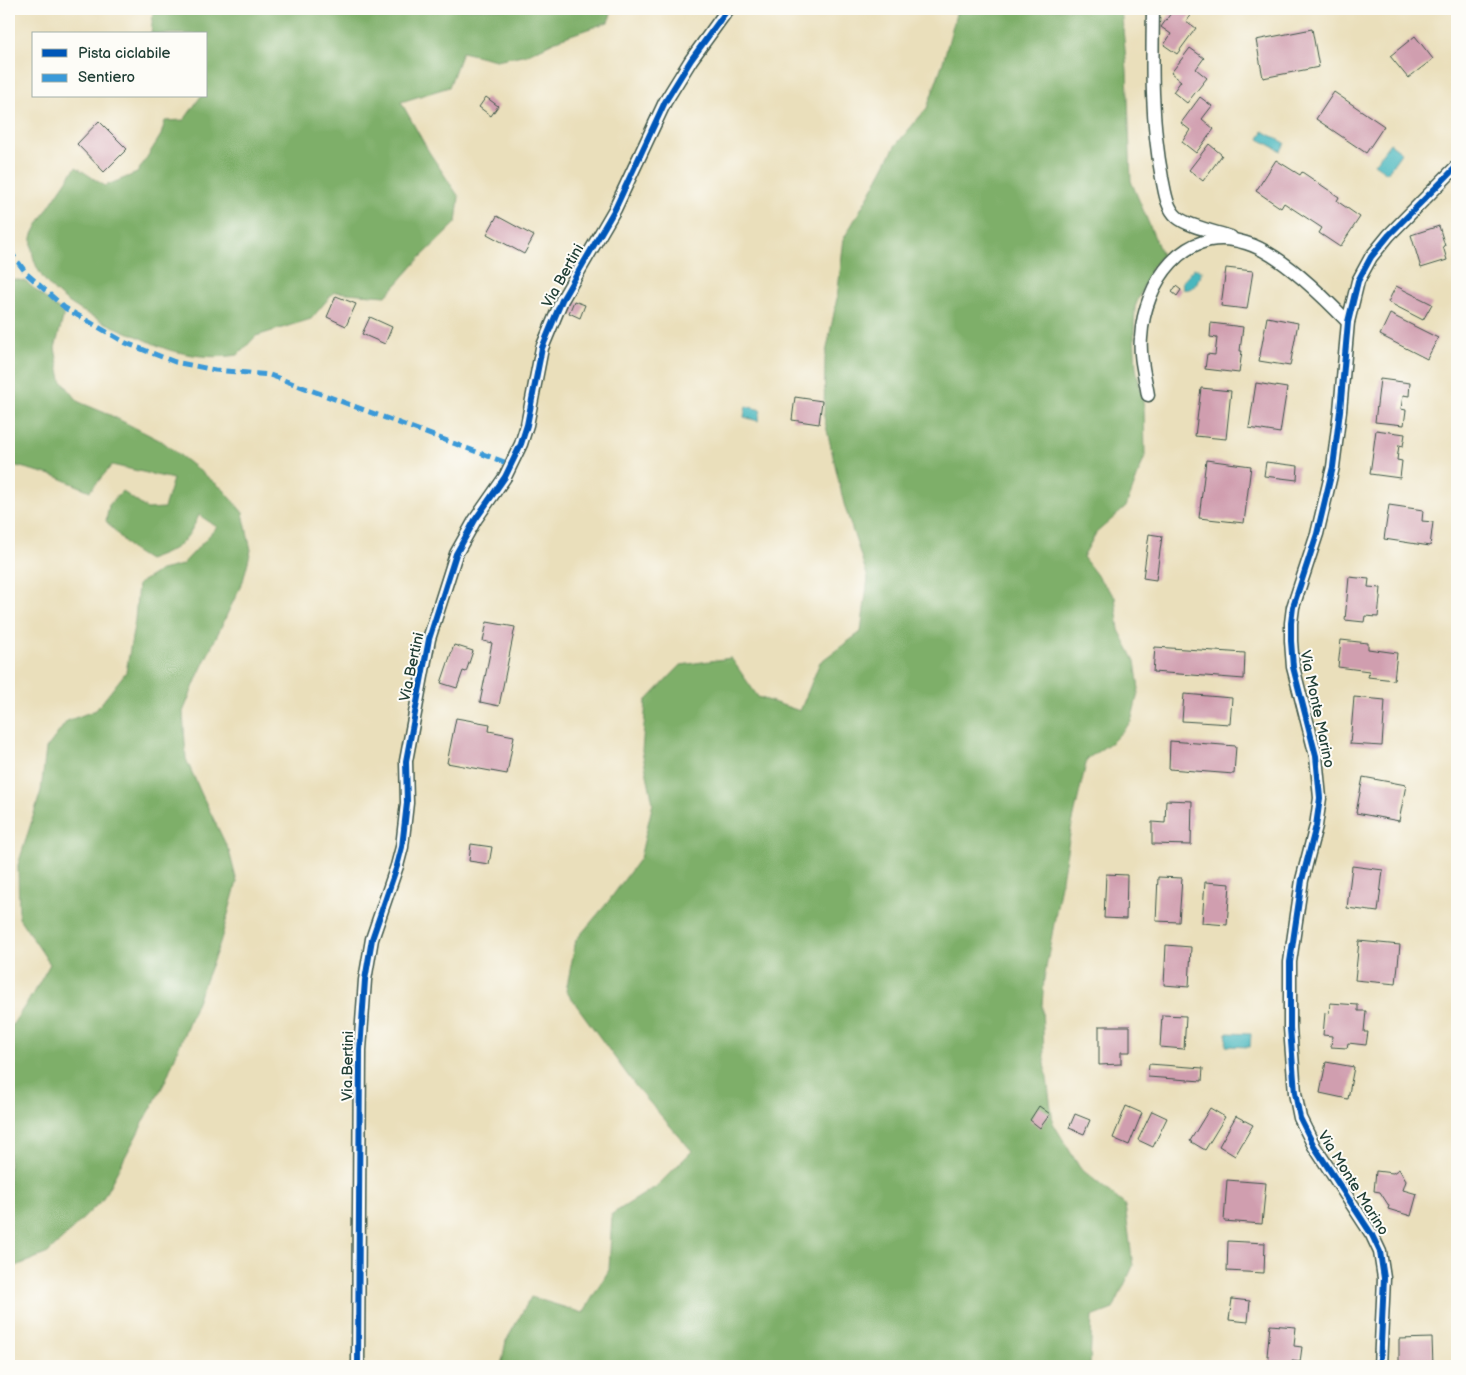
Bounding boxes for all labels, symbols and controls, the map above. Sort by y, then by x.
legend [32,32,208,98]
text: Pista ciclabile [78,44,170,63]
text: Sentiero [78,68,135,87]
street label: Via Bertini [538,241,588,311]
street label: Via Bertini [395,631,429,703]
street label: Via Monte Marino [1295,648,1339,770]
street label: Via Bertini [338,1031,358,1101]
street label: Via Monte Marino [1313,1127,1393,1239]

